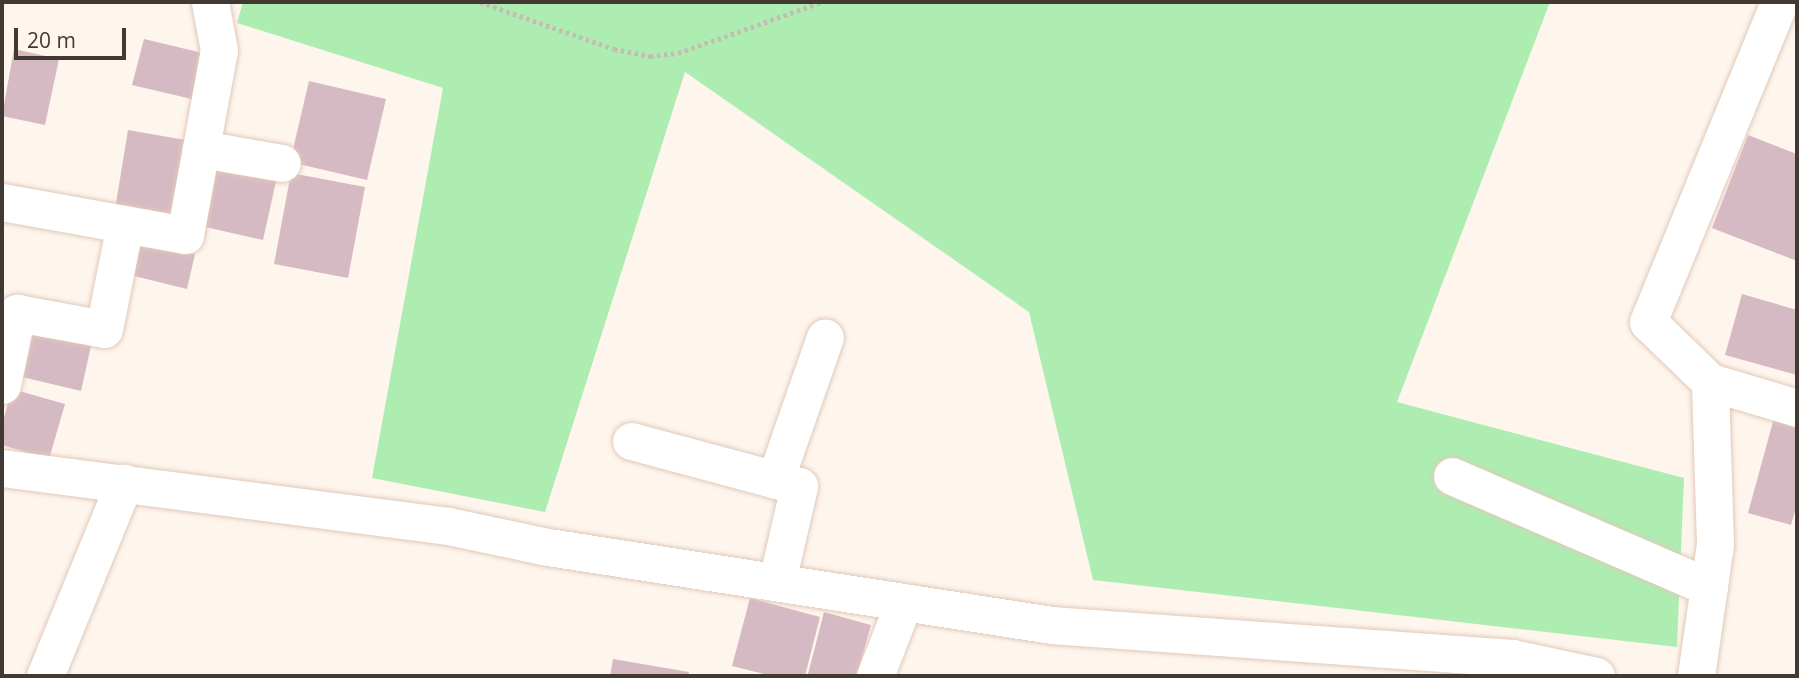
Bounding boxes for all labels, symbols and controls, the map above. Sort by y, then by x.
scale bar [18,14,130,58]
text: 20 m [27,26,76,54]

